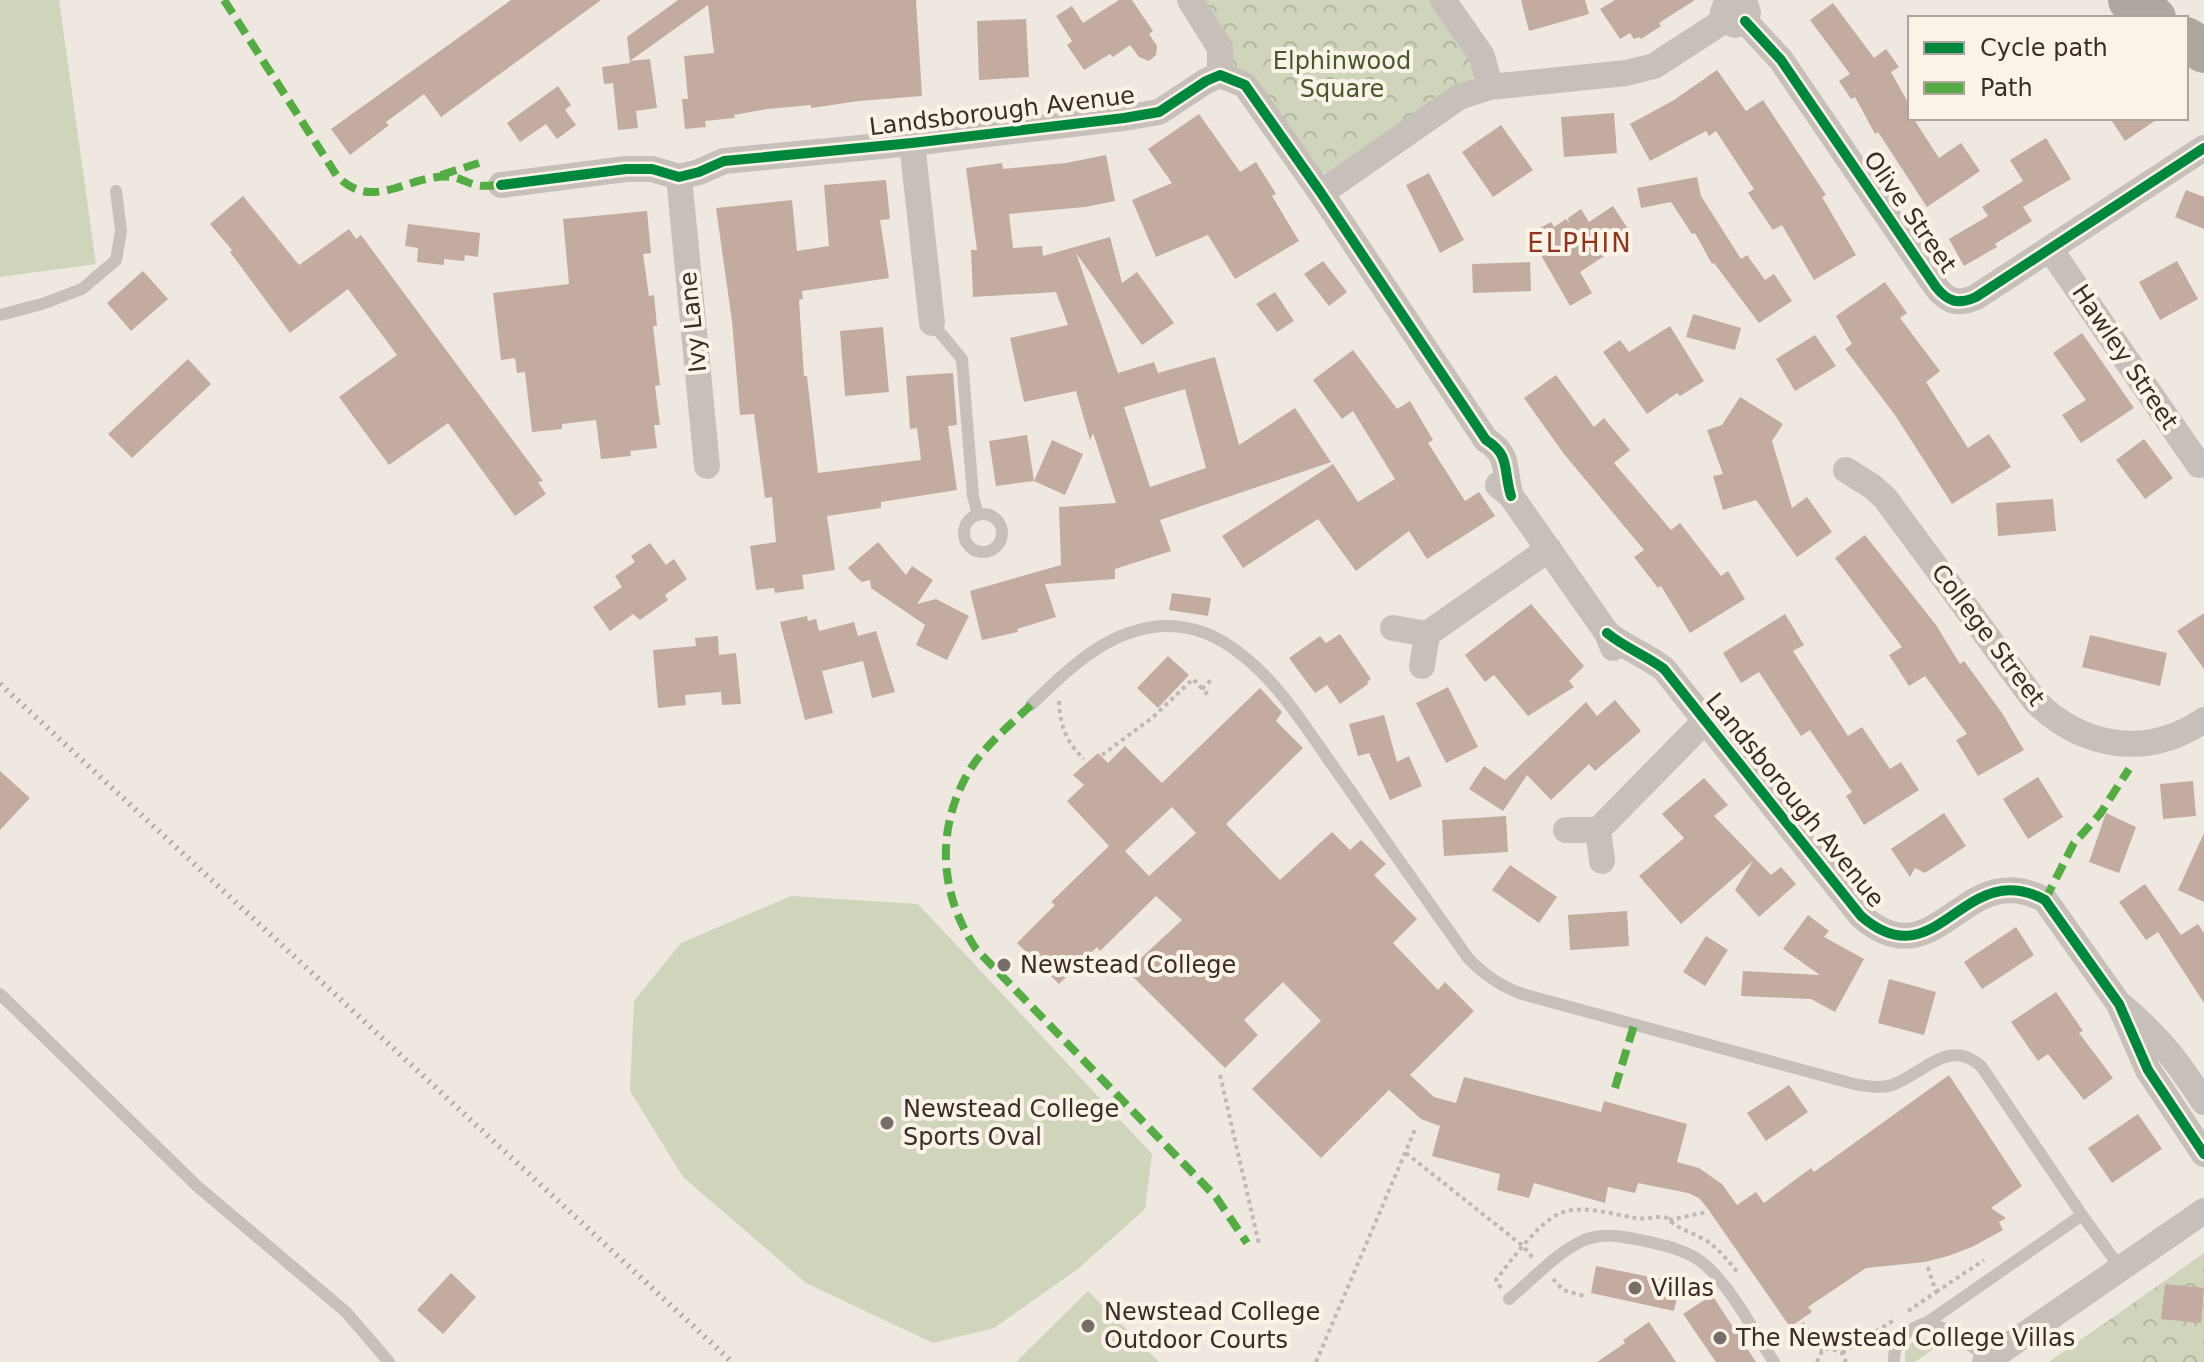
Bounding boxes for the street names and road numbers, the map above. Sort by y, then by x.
street label: Landsborough Avenue [868,81,1136,141]
street label: Olive Street [1858,146,1962,278]
street label: Ivy Lane [674,270,712,374]
street label: Hawley Street [2066,279,2184,435]
street label: College Street [1926,559,2050,711]
street label: Landsborough Avenue [1700,687,1890,913]

